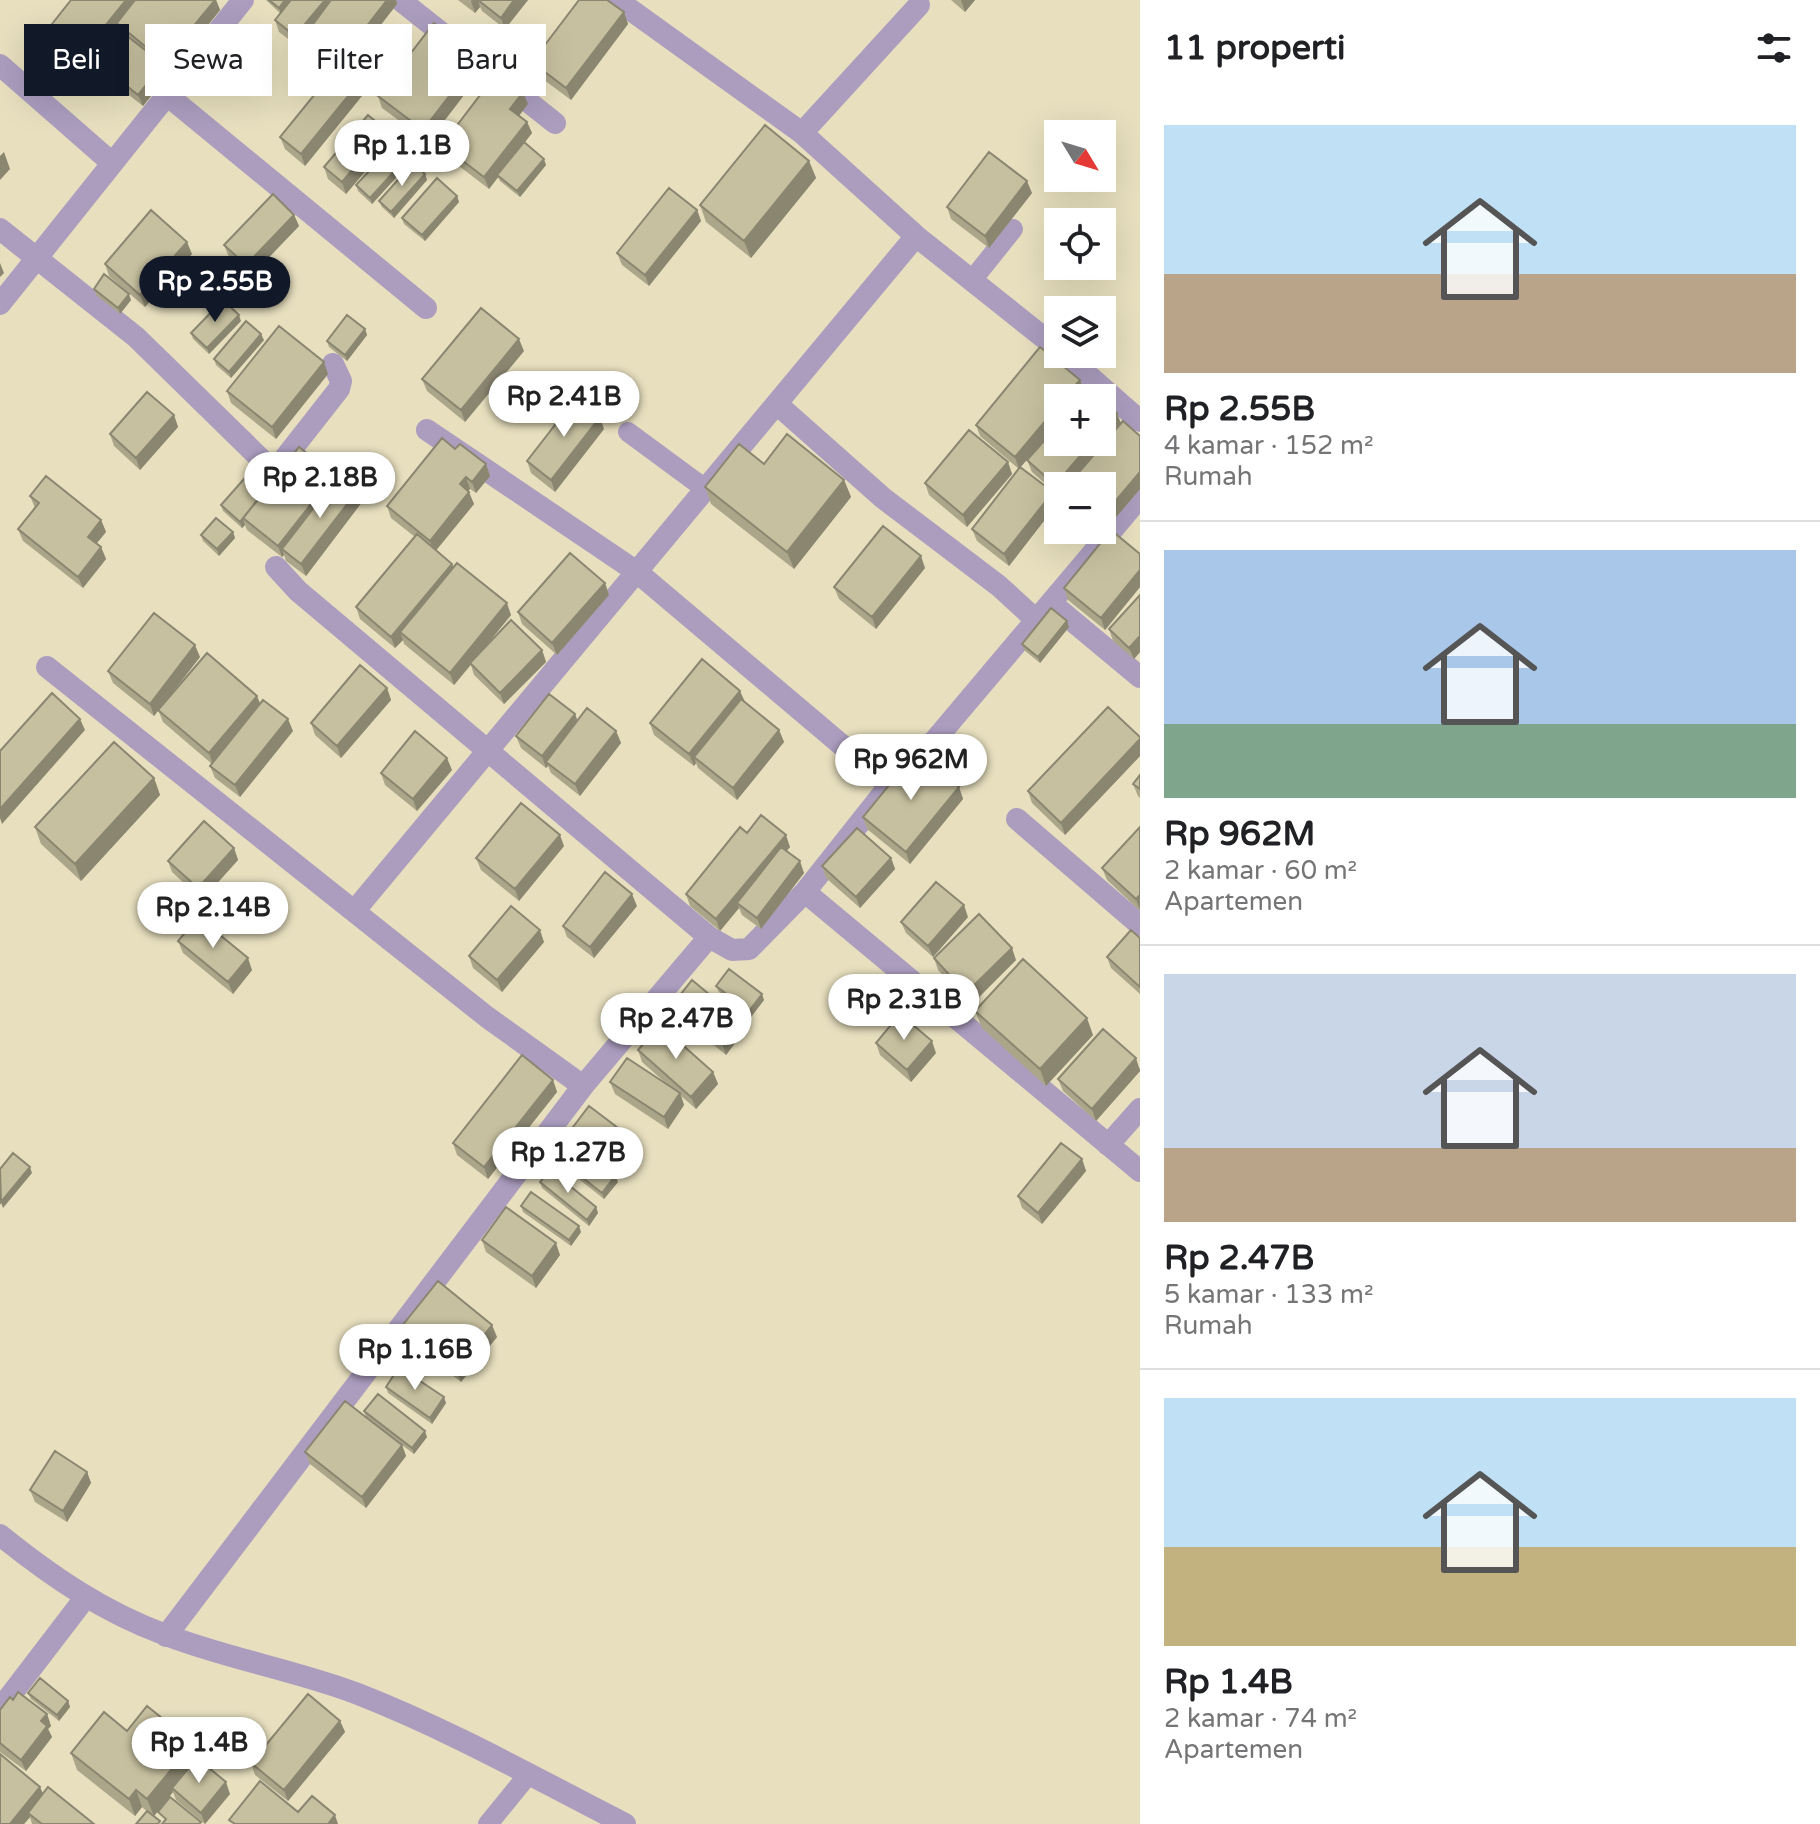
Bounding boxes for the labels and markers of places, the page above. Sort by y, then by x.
pin: Rp 1.1B [328,120,476,188]
pin: Rp 2.55B [132,256,298,324]
pin: Rp 2.41B [481,371,647,439]
pin: Rp 2.18B [237,452,403,520]
pin: Rp 962M [837,734,985,802]
pin: Rp 2.14B [130,882,296,950]
pin: Rp 2.31B [821,974,987,1042]
pin: Rp 2.47B [593,993,759,1061]
pin: Rp 1.27B [485,1127,651,1195]
pin: Rp 1.16B [332,1324,498,1392]
pin: Rp 1.4B [125,1717,273,1785]

